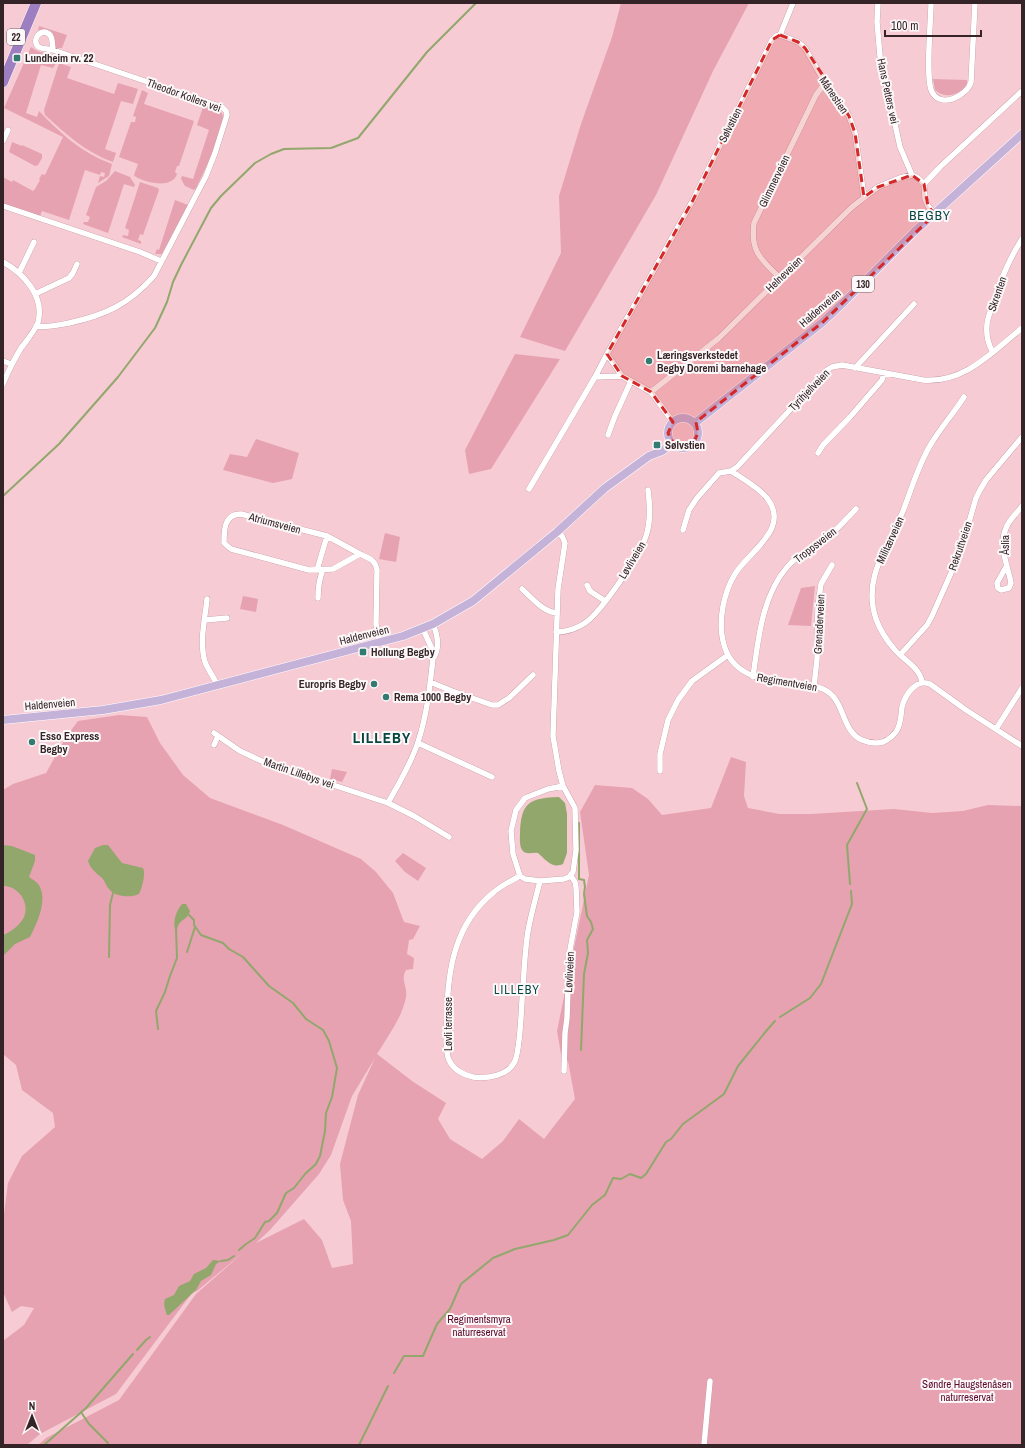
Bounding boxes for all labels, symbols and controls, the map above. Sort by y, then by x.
scale bar [885,12,981,38]
text: 100 m [891,18,918,34]
road number: 22 [7,29,25,45]
place label: Lundheim rv. 22 [25,51,94,65]
marker: Lundheim rv. 22 [12,53,22,63]
street label: Hans Petters vei [874,57,902,125]
street label: Månestien [816,74,852,116]
street label: Theodor Kollers vei [145,75,223,115]
street label: Sølvstien [715,105,745,145]
street label: Glimmerveien [755,152,793,210]
district label: BEGBY [909,207,951,224]
street label: Helneveien [763,253,805,295]
street label: Skrenten [985,275,1009,313]
road number: 130 [852,276,874,292]
street label: Haldenveien [796,286,844,330]
place label: Læringsverkstedet Begby Doremi barnehage [657,348,766,375]
marker: Læringsverkstedet Begby Doremi barnehage [644,356,654,366]
street label: Tyrihjellveien [786,366,832,414]
place label: Sølvstien [665,438,705,452]
marker: Sølvstien [652,440,662,450]
street label: Atriumsveien [247,509,302,537]
street label: Militærveien [873,514,907,566]
street label: Rekruttveien [945,520,975,572]
street label: Troppsveien [791,524,839,566]
street label: Åslia [998,535,1012,556]
street label: Løvliveien [615,539,649,581]
street label: Grenaderveien [810,594,828,654]
street label: Haldenveien [338,622,390,648]
place label: Hollung Begby [371,645,435,659]
marker: Hollung Begby [358,647,368,657]
street label: Regimentveien [756,670,818,694]
place label: Europris Begby [299,677,366,691]
marker: Europris Begby [369,679,379,689]
place label: Rema 1000 Begby [394,690,471,704]
marker: Rema 1000 Begby [381,692,391,702]
street label: Haldenveien [24,695,76,713]
district label: LILLEBY [353,727,411,748]
place label: Esso Express Begby [40,729,99,756]
marker: Esso Express Begby [27,737,37,747]
street label: Martin Lillebys vei [262,754,336,792]
street label: Løvliveien [561,951,577,993]
district label: LILLEBY [494,982,540,998]
street label: Løvli terrasse [441,997,455,1051]
park label: Regimentsmyra naturreservat [447,1312,511,1339]
park label: Søndre Haugstenåsen naturreservat [922,1377,1012,1404]
north arrow [12,1396,52,1436]
text: N [29,1399,35,1413]

